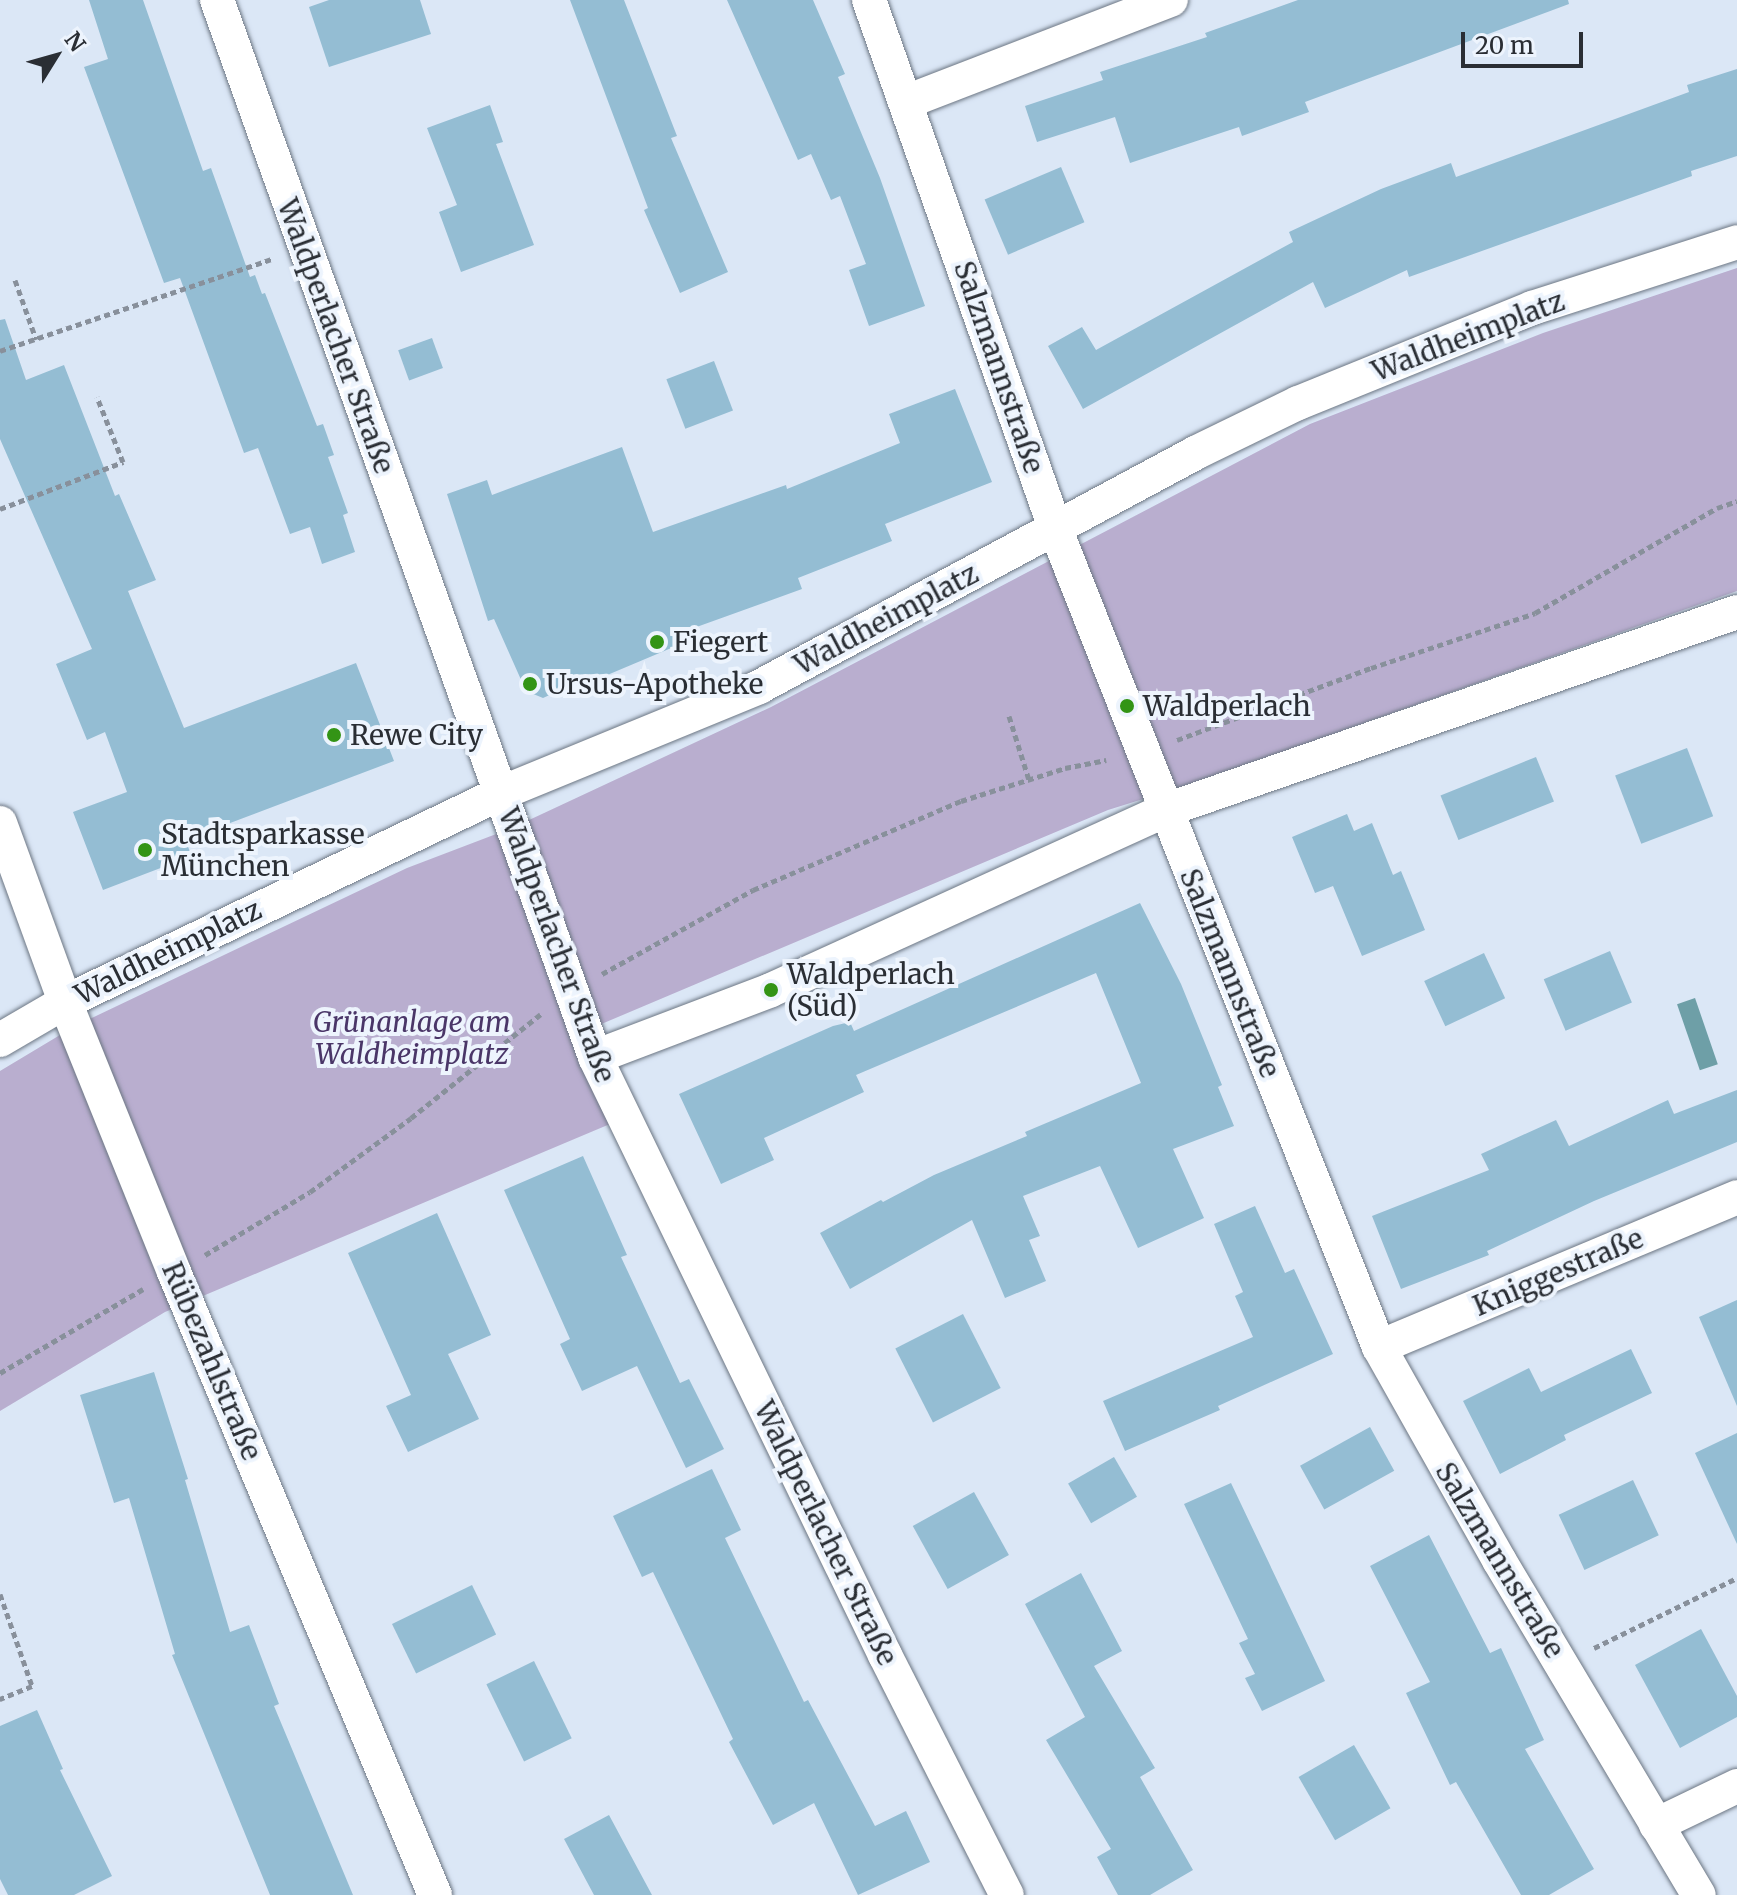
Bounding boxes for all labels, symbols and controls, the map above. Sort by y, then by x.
north arrow [16,16,96,96]
scale bar [1465,16,1587,66]
text: N [59,26,92,57]
text: 20 m [1475,30,1534,61]
street label: Waldperlacher Straße [271,194,401,478]
street label: Salzmannstraße [947,257,1051,477]
street label: Waldheimplatz [1367,284,1569,388]
street label: Waldheimplatz [788,556,984,682]
place label: Fiegert [673,625,768,659]
marker: Fiegert [648,633,666,651]
place label: Ursus-Apotheke [546,667,763,701]
marker: Ursus-Apotheke [521,675,539,693]
place label: Waldperlach [1143,689,1311,723]
marker: Waldperlach [1118,697,1136,715]
place label: Rewe City [350,718,483,752]
marker: Rewe City [325,726,343,744]
street label: Waldperlacher Straße [492,803,622,1087]
place label: Stadtsparkasse München [161,817,365,883]
marker: Stadtsparkasse München [136,841,154,859]
street label: Salzmannstraße [1173,864,1287,1082]
street label: Waldheimplatz [69,892,267,1012]
place label: Waldperlach (Süd) [787,957,955,1023]
marker: Waldperlach (Süd) [762,981,780,999]
park label: Grünanlage am Waldheimplatz [313,1005,511,1071]
street label: Kniggestraße [1468,1221,1648,1323]
street label: Rübezahlstraße [155,1257,269,1465]
street label: Waldperlacher Straße [747,1395,905,1671]
street label: Salzmannstraße [1428,1456,1572,1664]

